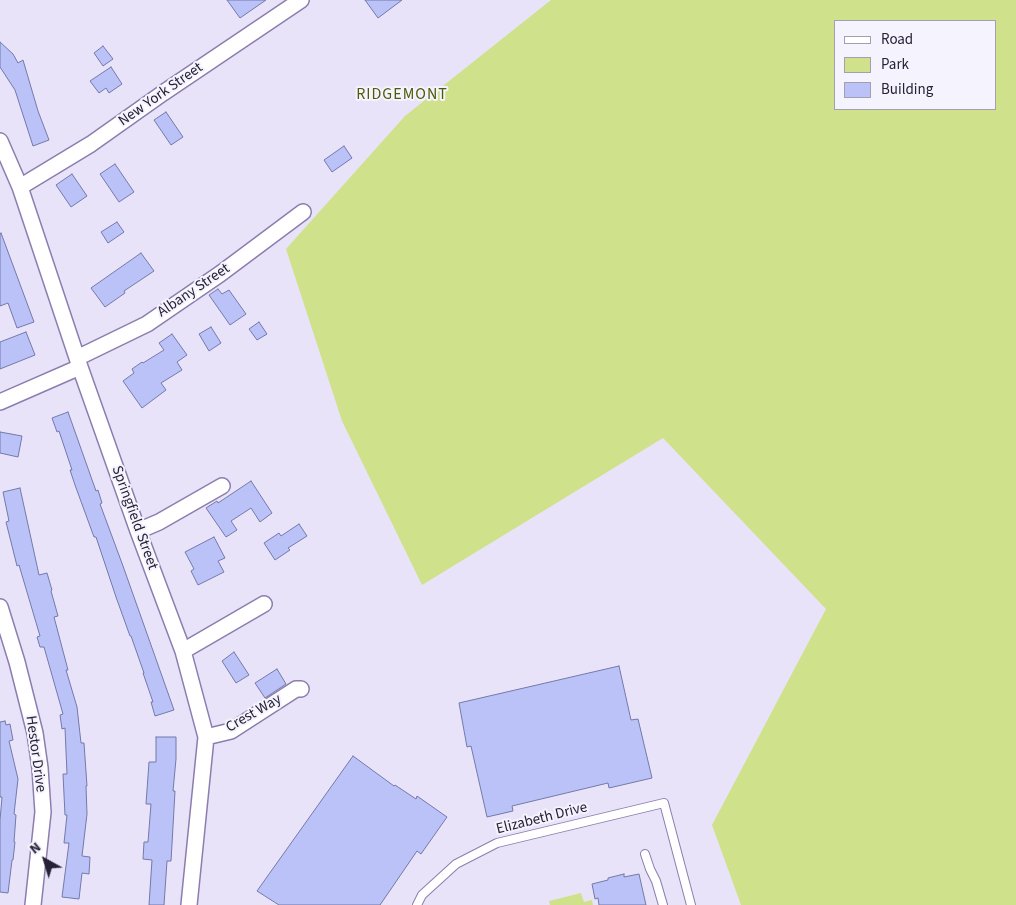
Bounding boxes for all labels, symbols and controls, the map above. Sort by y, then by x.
legend [834,20,996,110]
text: Road [881,29,913,50]
text: Park [881,54,909,75]
street label: New York Street [115,59,207,131]
text: Building [881,79,933,100]
district label: RIDGEMONT [355,85,449,105]
street label: Albany Street [154,260,234,322]
street label: Springfield Street [107,464,161,572]
street label: Crest Way [223,691,285,737]
street label: Hestor Drive [21,715,49,793]
street label: Elizabeth Drive [495,799,589,839]
north arrow [20,835,70,885]
text: N [26,838,45,859]

